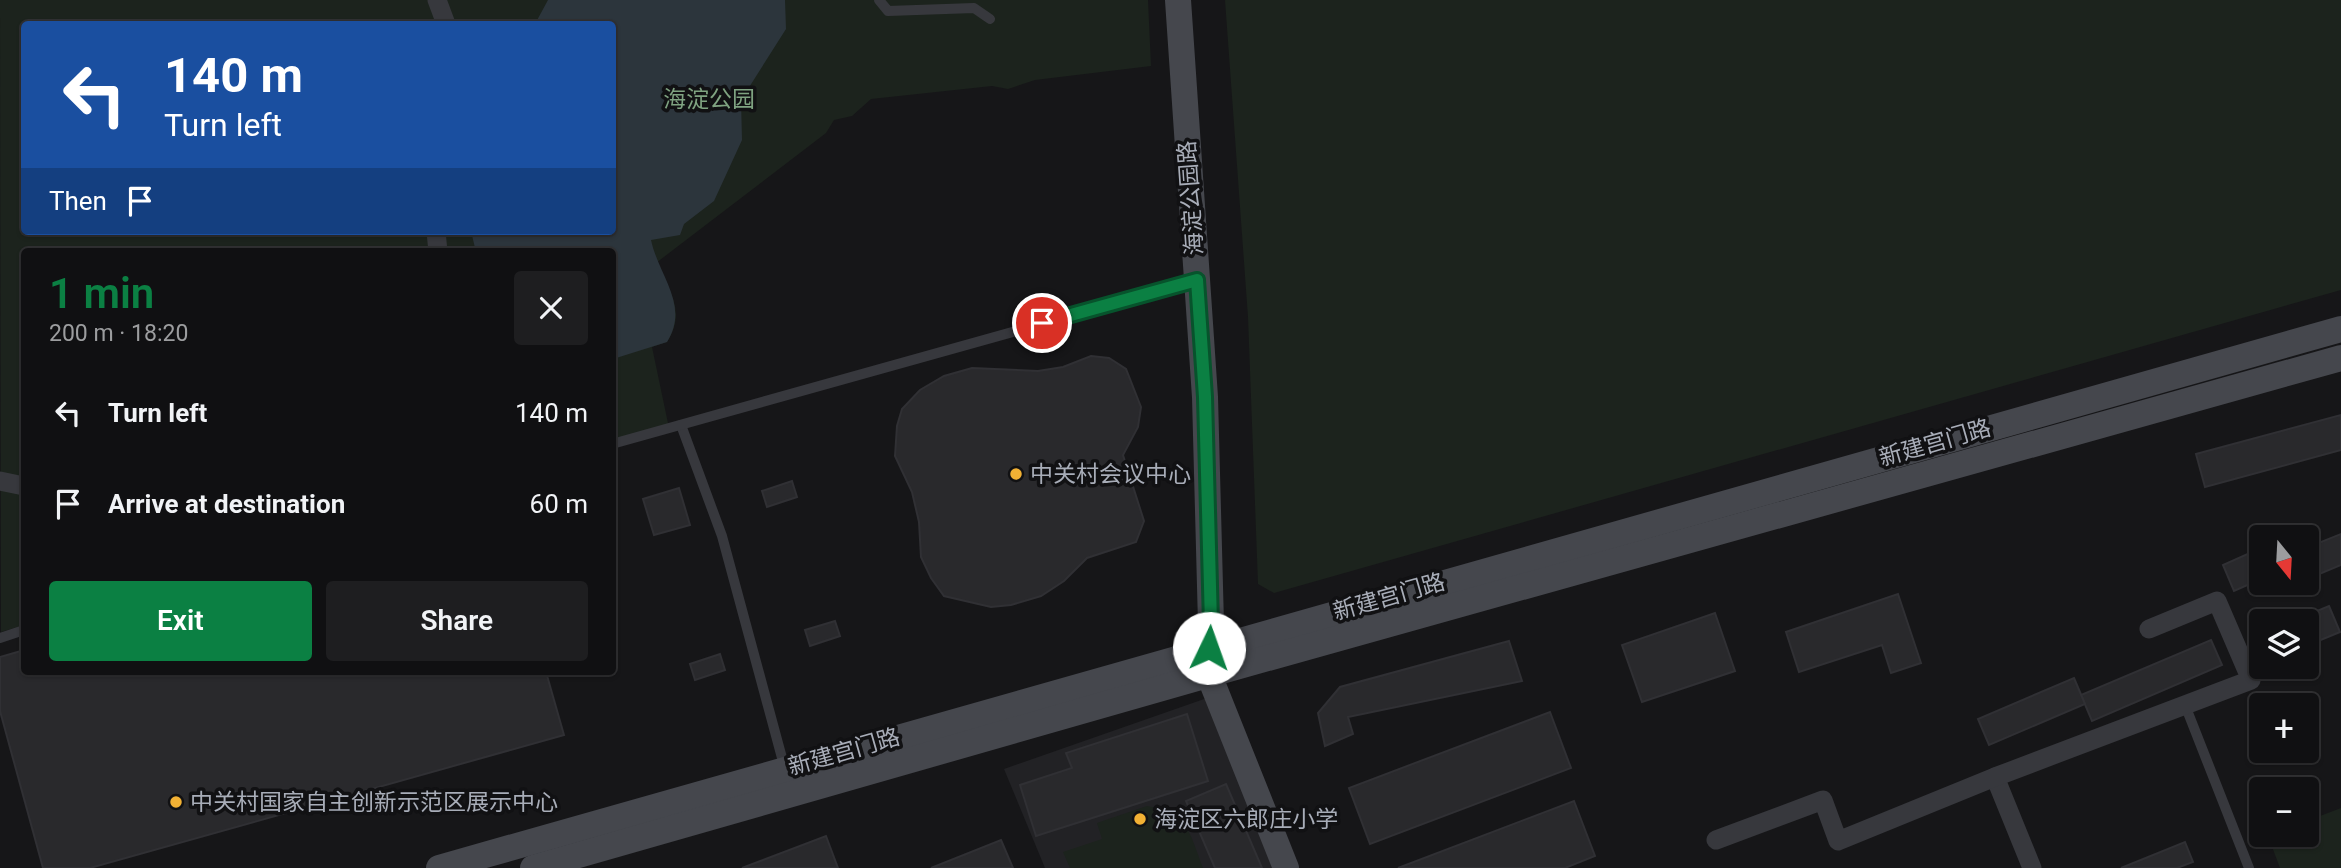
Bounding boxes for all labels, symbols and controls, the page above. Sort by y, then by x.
text: 140 m [164,47,303,104]
icon: left [49,49,140,140]
park label: 海淀公园 [663,86,755,113]
text: Turn left [164,106,282,144]
street label: 海淀公园路 [1174,140,1208,256]
icon: arrive [121,182,159,220]
text: Then [49,186,107,216]
text: 1 min [49,269,154,318]
button: close [514,271,588,345]
pin [1012,293,1072,353]
icon: arrive [1023,304,1061,342]
text: 200 m · 18:20 [49,320,188,347]
icon: left [49,394,87,432]
text: Turn left [108,398,207,428]
text: 140 m [515,398,588,428]
street label: 新建宫门路 [1876,414,1994,472]
place label: 中关村会议中心 [1030,461,1191,488]
marker: 中关村会议中心 [1008,466,1024,482]
icon: arrive [49,485,87,523]
text: Arrive at destination [108,489,345,519]
text: 60 m [530,489,588,519]
north arrow [2249,525,2319,595]
map controls [2249,525,2319,847]
street label: 新建宫门路 [1330,568,1448,626]
button: Exit [49,581,312,661]
button: Share [326,581,588,661]
button: layers [2249,609,2319,679]
position arrow [1172,611,1246,685]
button: + [2249,693,2319,763]
street label: 新建宫门路 [785,723,903,781]
button: − [2249,777,2319,847]
place label: 中关村国家自主创新示范区展示中心 [190,789,558,816]
marker: 中关村国家自主创新示范区展示中心 [168,794,184,810]
place label: 海淀区六郎庄小学 [1154,806,1338,833]
marker: 海淀区六郎庄小学 [1132,811,1148,827]

